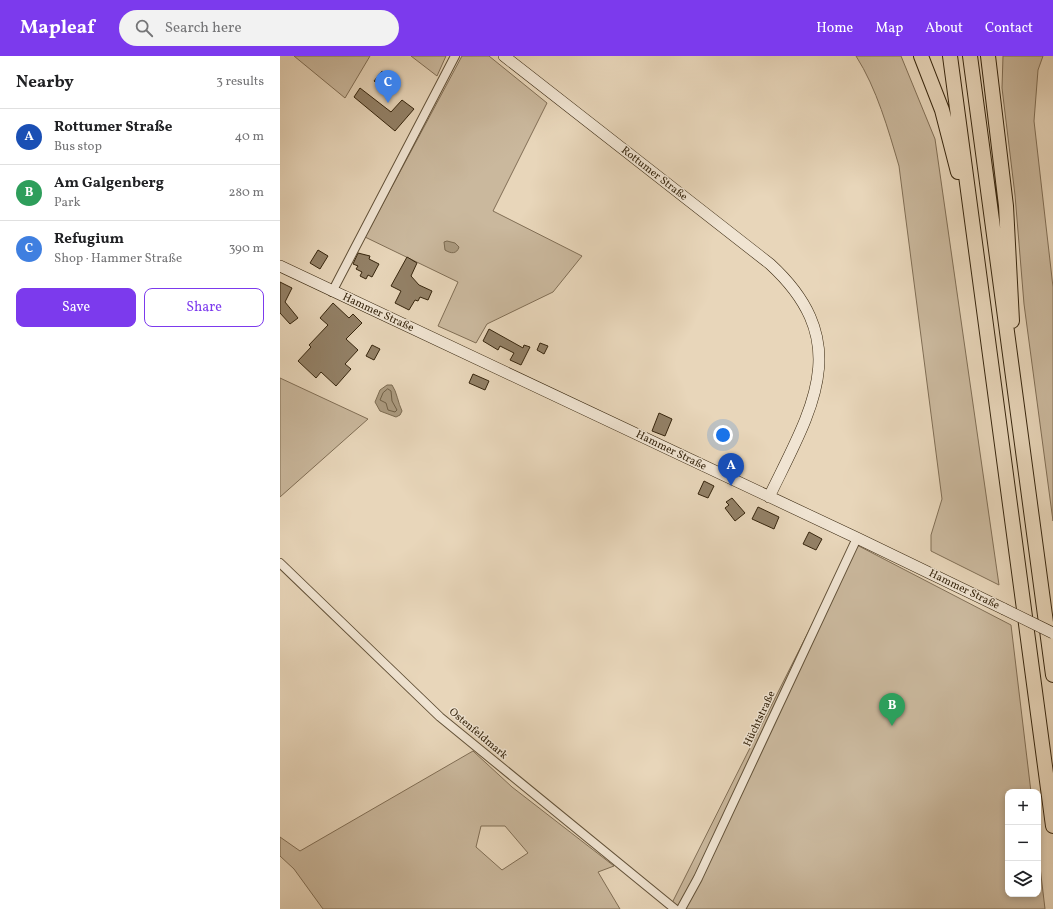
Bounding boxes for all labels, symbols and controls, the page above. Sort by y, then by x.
search box [119,10,399,46]
text: Mapleaf [20,15,95,41]
icon: search [133,17,155,39]
text: Search here [165,18,242,39]
text: Home [816,19,853,38]
text: Map [875,19,903,38]
text: About [925,19,963,38]
text: Contact [985,19,1033,38]
pin: C [375,70,401,103]
text: Nearby [16,71,74,94]
text: 3 results [216,73,264,91]
text: Rottumer Straße [54,117,173,138]
text: A [24,128,34,146]
text: 40 m [235,128,264,146]
text: Bus stop [54,138,102,156]
street label: Rottumer Straße [618,143,690,205]
text: Am Galgenberg [54,173,164,194]
text: B [25,184,33,202]
text: 280 m [228,184,264,202]
text: Park [54,194,81,212]
text: Refugium [54,229,124,250]
text: C [25,240,33,258]
text: 390 m [229,240,264,258]
text: Shop · Hammer Straße [54,250,182,268]
button: Save [16,288,136,327]
button: Share [144,288,264,327]
street label: Hammer Straße [340,290,416,336]
your location [713,425,733,445]
street label: Hammer Straße [633,427,709,475]
pin: A [718,453,744,486]
street label: Hammer Straße [926,566,1002,614]
street label: Hüchtstraße [741,689,779,749]
pin: B [879,693,905,726]
street label: Ostenfeldmark [445,705,511,763]
map controls [1005,789,1041,897]
button: + [1005,789,1041,825]
button: − [1005,825,1041,861]
button: layers [1005,861,1041,897]

